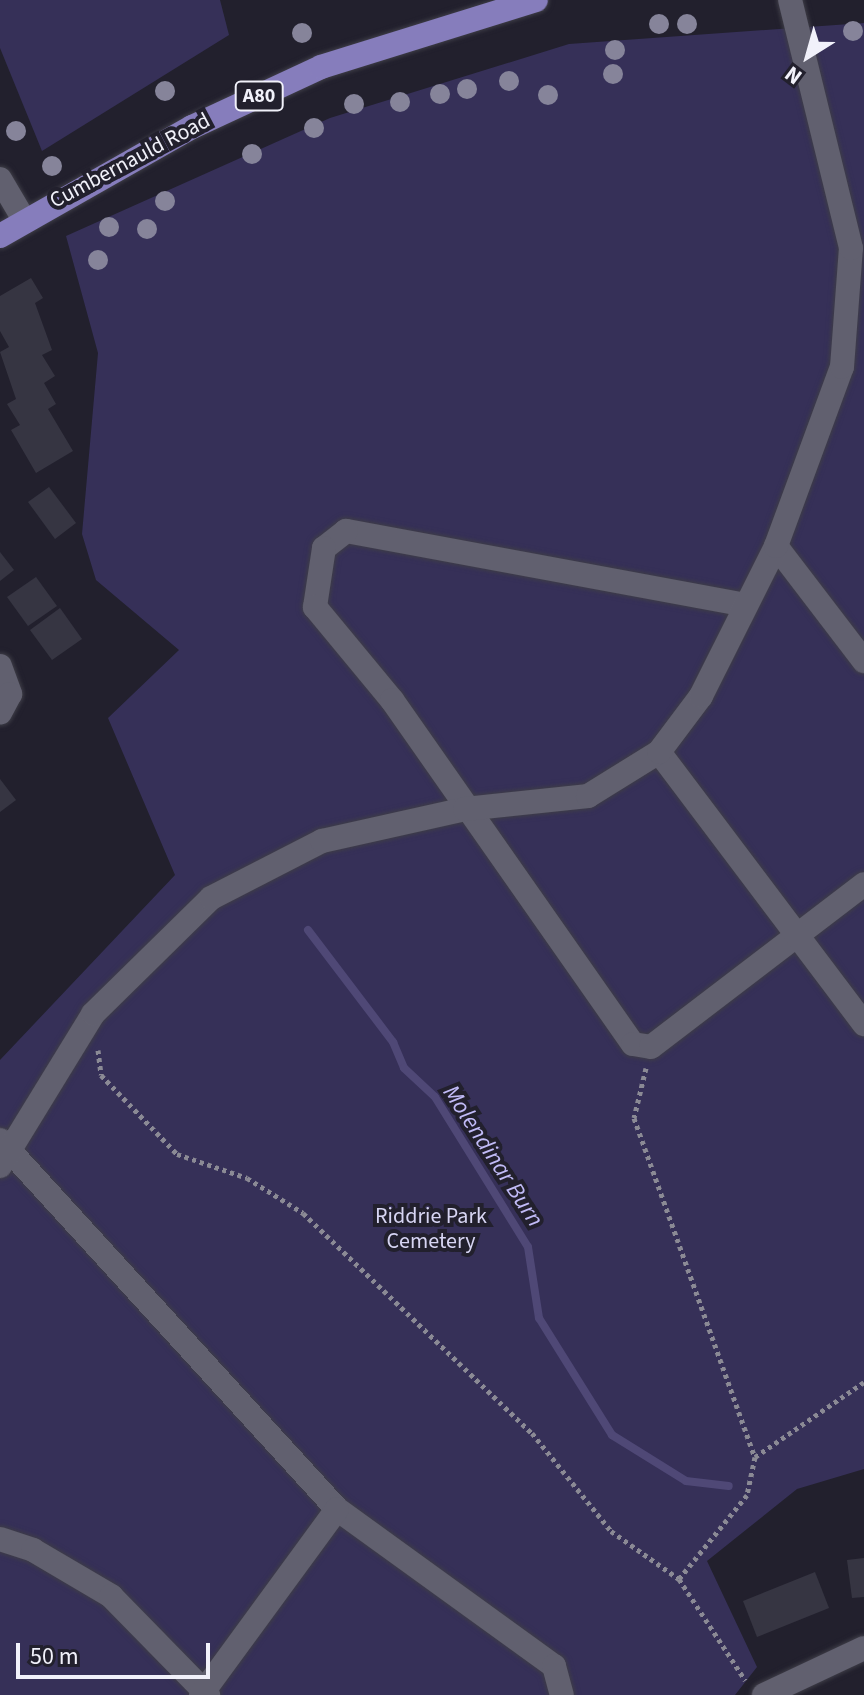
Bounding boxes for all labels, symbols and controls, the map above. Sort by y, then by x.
north arrow [768,16,848,96]
text: N [778,58,809,92]
road number: A80 [233,80,285,112]
street label: Cumbernauld Road [45,108,215,214]
water label: Molendinar Burn [436,1080,550,1232]
park label: Riddrie Park Cemetery [375,1203,487,1254]
scale bar [20,1627,214,1677]
text: 50 m [30,1639,79,1674]

